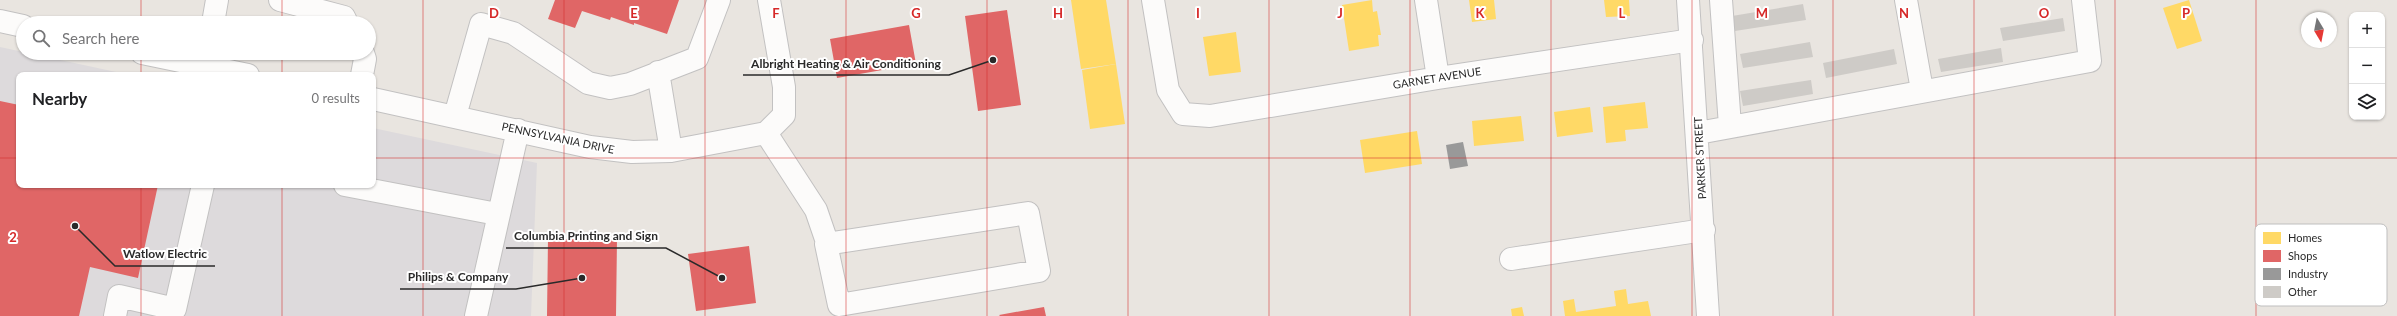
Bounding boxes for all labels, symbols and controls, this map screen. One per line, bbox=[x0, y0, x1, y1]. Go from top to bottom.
text: D bbox=[489, 5, 499, 21]
text: E bbox=[630, 5, 638, 21]
text: F bbox=[772, 5, 780, 21]
text: G bbox=[911, 5, 921, 21]
text: H bbox=[1053, 5, 1063, 21]
text: I bbox=[1196, 5, 1200, 21]
text: J bbox=[1337, 5, 1343, 21]
text: K bbox=[1476, 5, 1486, 21]
text: L bbox=[1619, 5, 1626, 21]
text: M bbox=[1756, 5, 1768, 21]
text: N bbox=[1899, 5, 1909, 21]
text: O bbox=[2039, 5, 2050, 21]
text: P bbox=[2182, 5, 2190, 21]
north arrow bbox=[2301, 12, 2337, 48]
map controls bbox=[2349, 12, 2385, 120]
button: + bbox=[2349, 12, 2385, 48]
search box bbox=[16, 16, 376, 60]
icon: search bbox=[30, 27, 52, 49]
text: Search here bbox=[62, 29, 139, 47]
button: − bbox=[2349, 48, 2385, 84]
callout: Albright Heating & Air Conditioning bbox=[743, 51, 949, 75]
text: Albright Heating & Air Conditioning bbox=[750, 56, 942, 71]
street label: GARNET AVENUE bbox=[1392, 64, 1482, 91]
button: layers bbox=[2349, 84, 2385, 120]
text: Nearby bbox=[32, 88, 87, 109]
text: 0 results bbox=[312, 90, 360, 106]
street label: PARKER STREET bbox=[1691, 116, 1708, 199]
street label: PENNSYLVANIA DRIVE bbox=[501, 119, 616, 156]
callout: Columbia Printing and Sign bbox=[506, 224, 666, 248]
legend bbox=[2255, 224, 2387, 306]
text: Columbia Printing and Sign bbox=[514, 228, 658, 243]
text: 2 bbox=[9, 229, 17, 245]
text: Homes bbox=[2288, 231, 2322, 244]
callout: Watlow Electric bbox=[115, 242, 215, 266]
text: Watlow Electric bbox=[123, 246, 207, 261]
text: Shops bbox=[2288, 249, 2317, 262]
callout: Philips & Company bbox=[400, 265, 516, 289]
text: Industry bbox=[2288, 267, 2328, 280]
text: Philips & Company bbox=[408, 269, 509, 284]
text: Other bbox=[2288, 285, 2317, 298]

